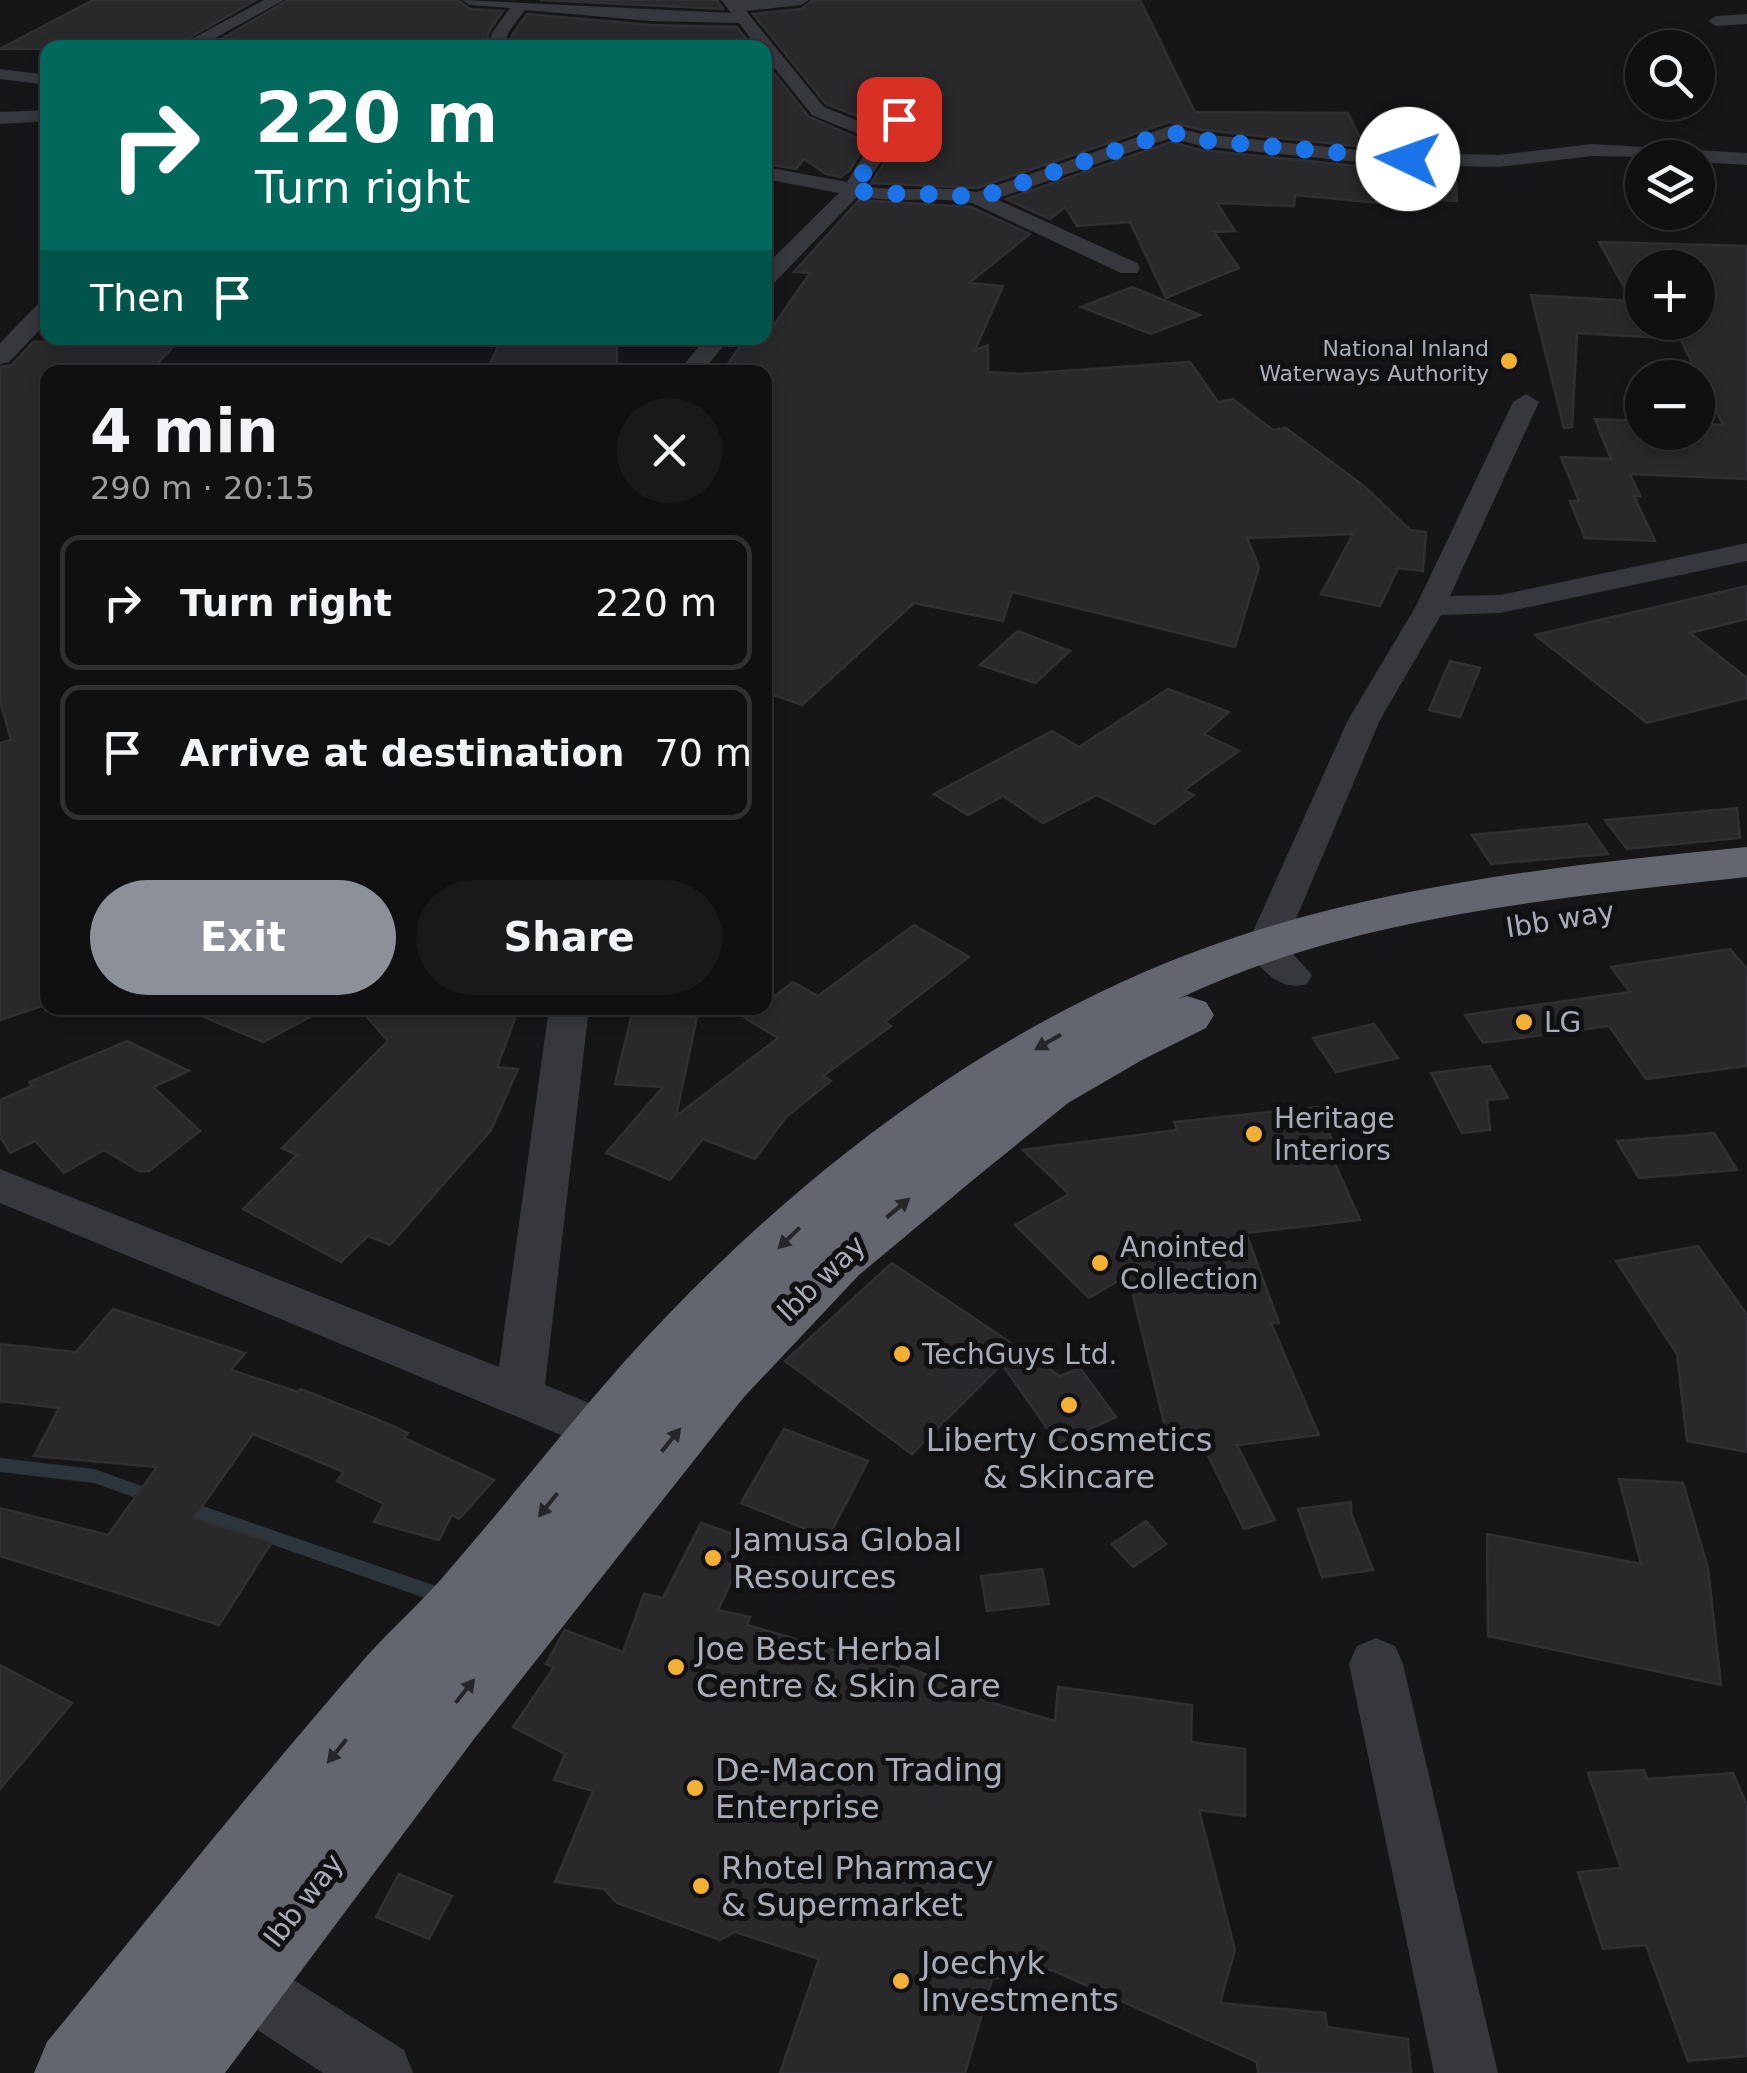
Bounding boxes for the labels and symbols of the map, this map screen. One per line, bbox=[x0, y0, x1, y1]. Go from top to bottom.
pin bbox=[857, 77, 942, 162]
position arrow bbox=[1356, 107, 1460, 211]
place label: National Inland Waterways Authority bbox=[1259, 336, 1489, 386]
marker: National Inland Waterways Authority bbox=[1498, 350, 1520, 372]
street label: Ibb way bbox=[1503, 895, 1617, 944]
place label: LG bbox=[1544, 1006, 1581, 1039]
marker: LG bbox=[1513, 1011, 1535, 1033]
one-way arrow bbox=[1034, 1033, 1062, 1050]
place label: Heritage Interiors bbox=[1274, 1102, 1395, 1167]
marker: Heritage Interiors bbox=[1243, 1123, 1265, 1145]
one-way arrow bbox=[885, 1198, 910, 1219]
one-way arrow bbox=[778, 1226, 802, 1249]
street label: Ibb way bbox=[771, 1229, 872, 1328]
place label: Anointed Collection bbox=[1120, 1231, 1259, 1296]
marker: Anointed Collection bbox=[1089, 1252, 1111, 1274]
place label: TechGuys Ltd. bbox=[921, 1338, 1117, 1371]
marker: TechGuys Ltd. bbox=[891, 1343, 913, 1365]
marker: Liberty Cosmetics & Skincare bbox=[1058, 1394, 1080, 1416]
place label: Liberty Cosmetics & Skincare bbox=[926, 1421, 1212, 1496]
one-way arrow bbox=[660, 1427, 681, 1452]
one-way arrow bbox=[538, 1492, 559, 1517]
place label: Jamusa Global Resources bbox=[731, 1521, 962, 1596]
marker: Jamusa Global Resources bbox=[702, 1547, 724, 1569]
place label: Joe Best Herbal Centre & Skin Care bbox=[694, 1630, 1001, 1705]
marker: Joe Best Herbal Centre & Skin Care bbox=[665, 1656, 687, 1678]
one-way arrow bbox=[454, 1679, 475, 1704]
one-way arrow bbox=[327, 1739, 348, 1764]
place label: De-Macon Trading Enterprise bbox=[715, 1751, 1003, 1826]
marker: De-Macon Trading Enterprise bbox=[684, 1777, 706, 1799]
street label: Ibb way bbox=[257, 1847, 350, 1954]
place label: Rhotel Pharmacy & Supermarket bbox=[721, 1849, 993, 1924]
marker: Rhotel Pharmacy & Supermarket bbox=[690, 1875, 712, 1897]
place label: Joechyk Investments bbox=[919, 1944, 1119, 2019]
marker: Joechyk Investments bbox=[890, 1970, 912, 1992]

